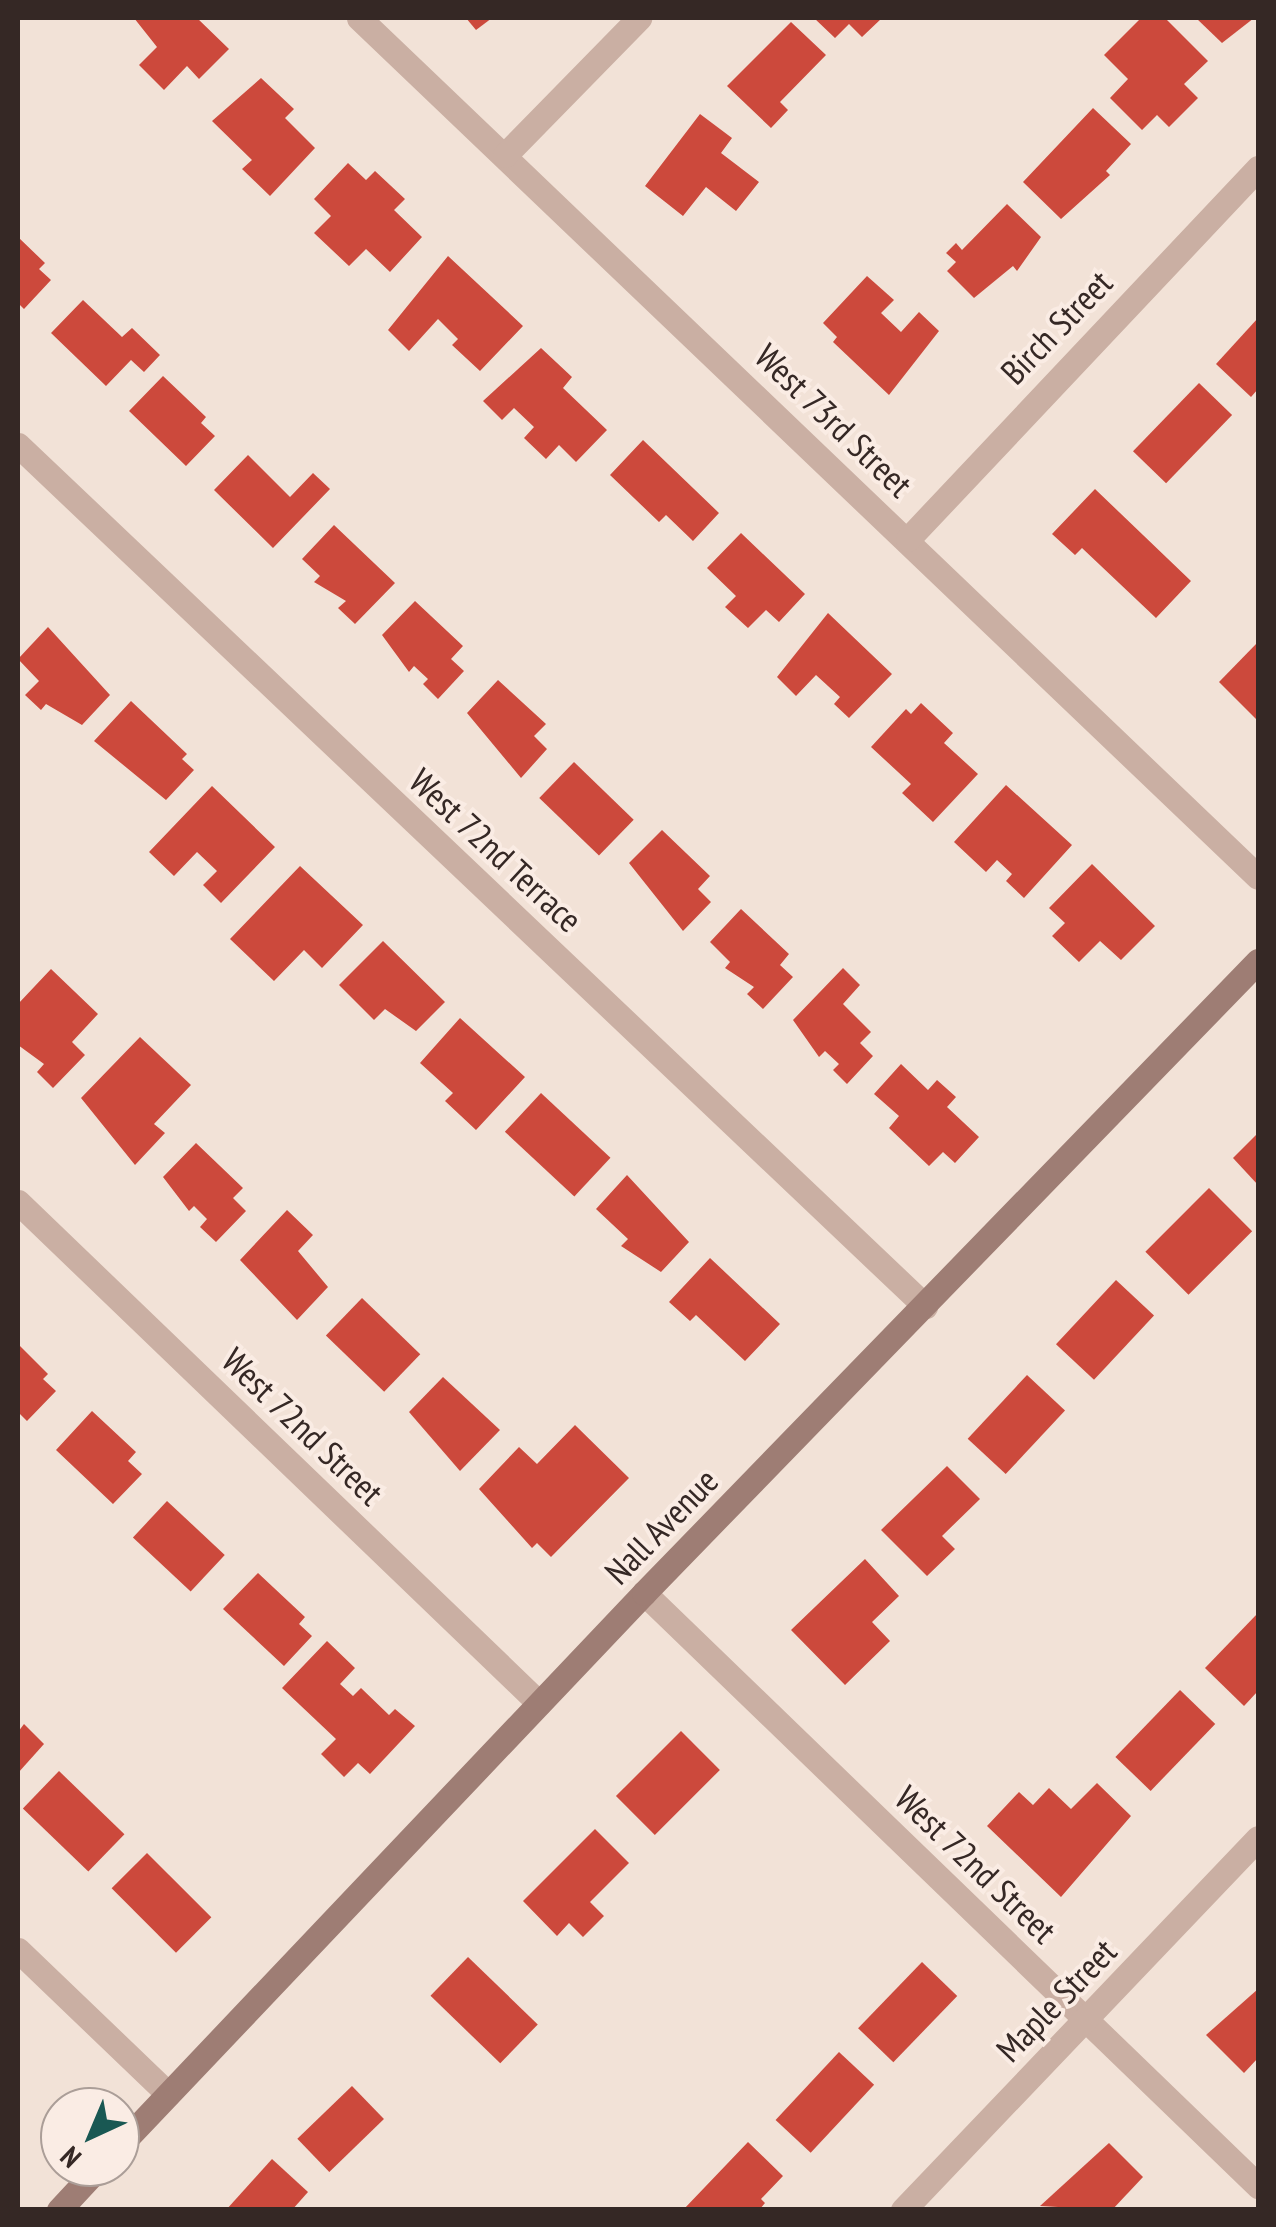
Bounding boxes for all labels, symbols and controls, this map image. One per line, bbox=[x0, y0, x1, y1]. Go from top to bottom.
street label: Birch Street bbox=[992, 262, 1120, 392]
street label: West 73rd Street bbox=[747, 335, 921, 505]
street label: West 72nd Terrace bbox=[401, 759, 591, 941]
street label: West 72nd Street bbox=[214, 1339, 392, 1513]
street label: Nall Avenue bbox=[596, 1459, 726, 1593]
street label: West 72nd Street bbox=[887, 1777, 1065, 1951]
street label: Maple Street bbox=[987, 1930, 1125, 2070]
north arrow bbox=[40, 2087, 140, 2187]
text: N bbox=[52, 2139, 88, 2176]

